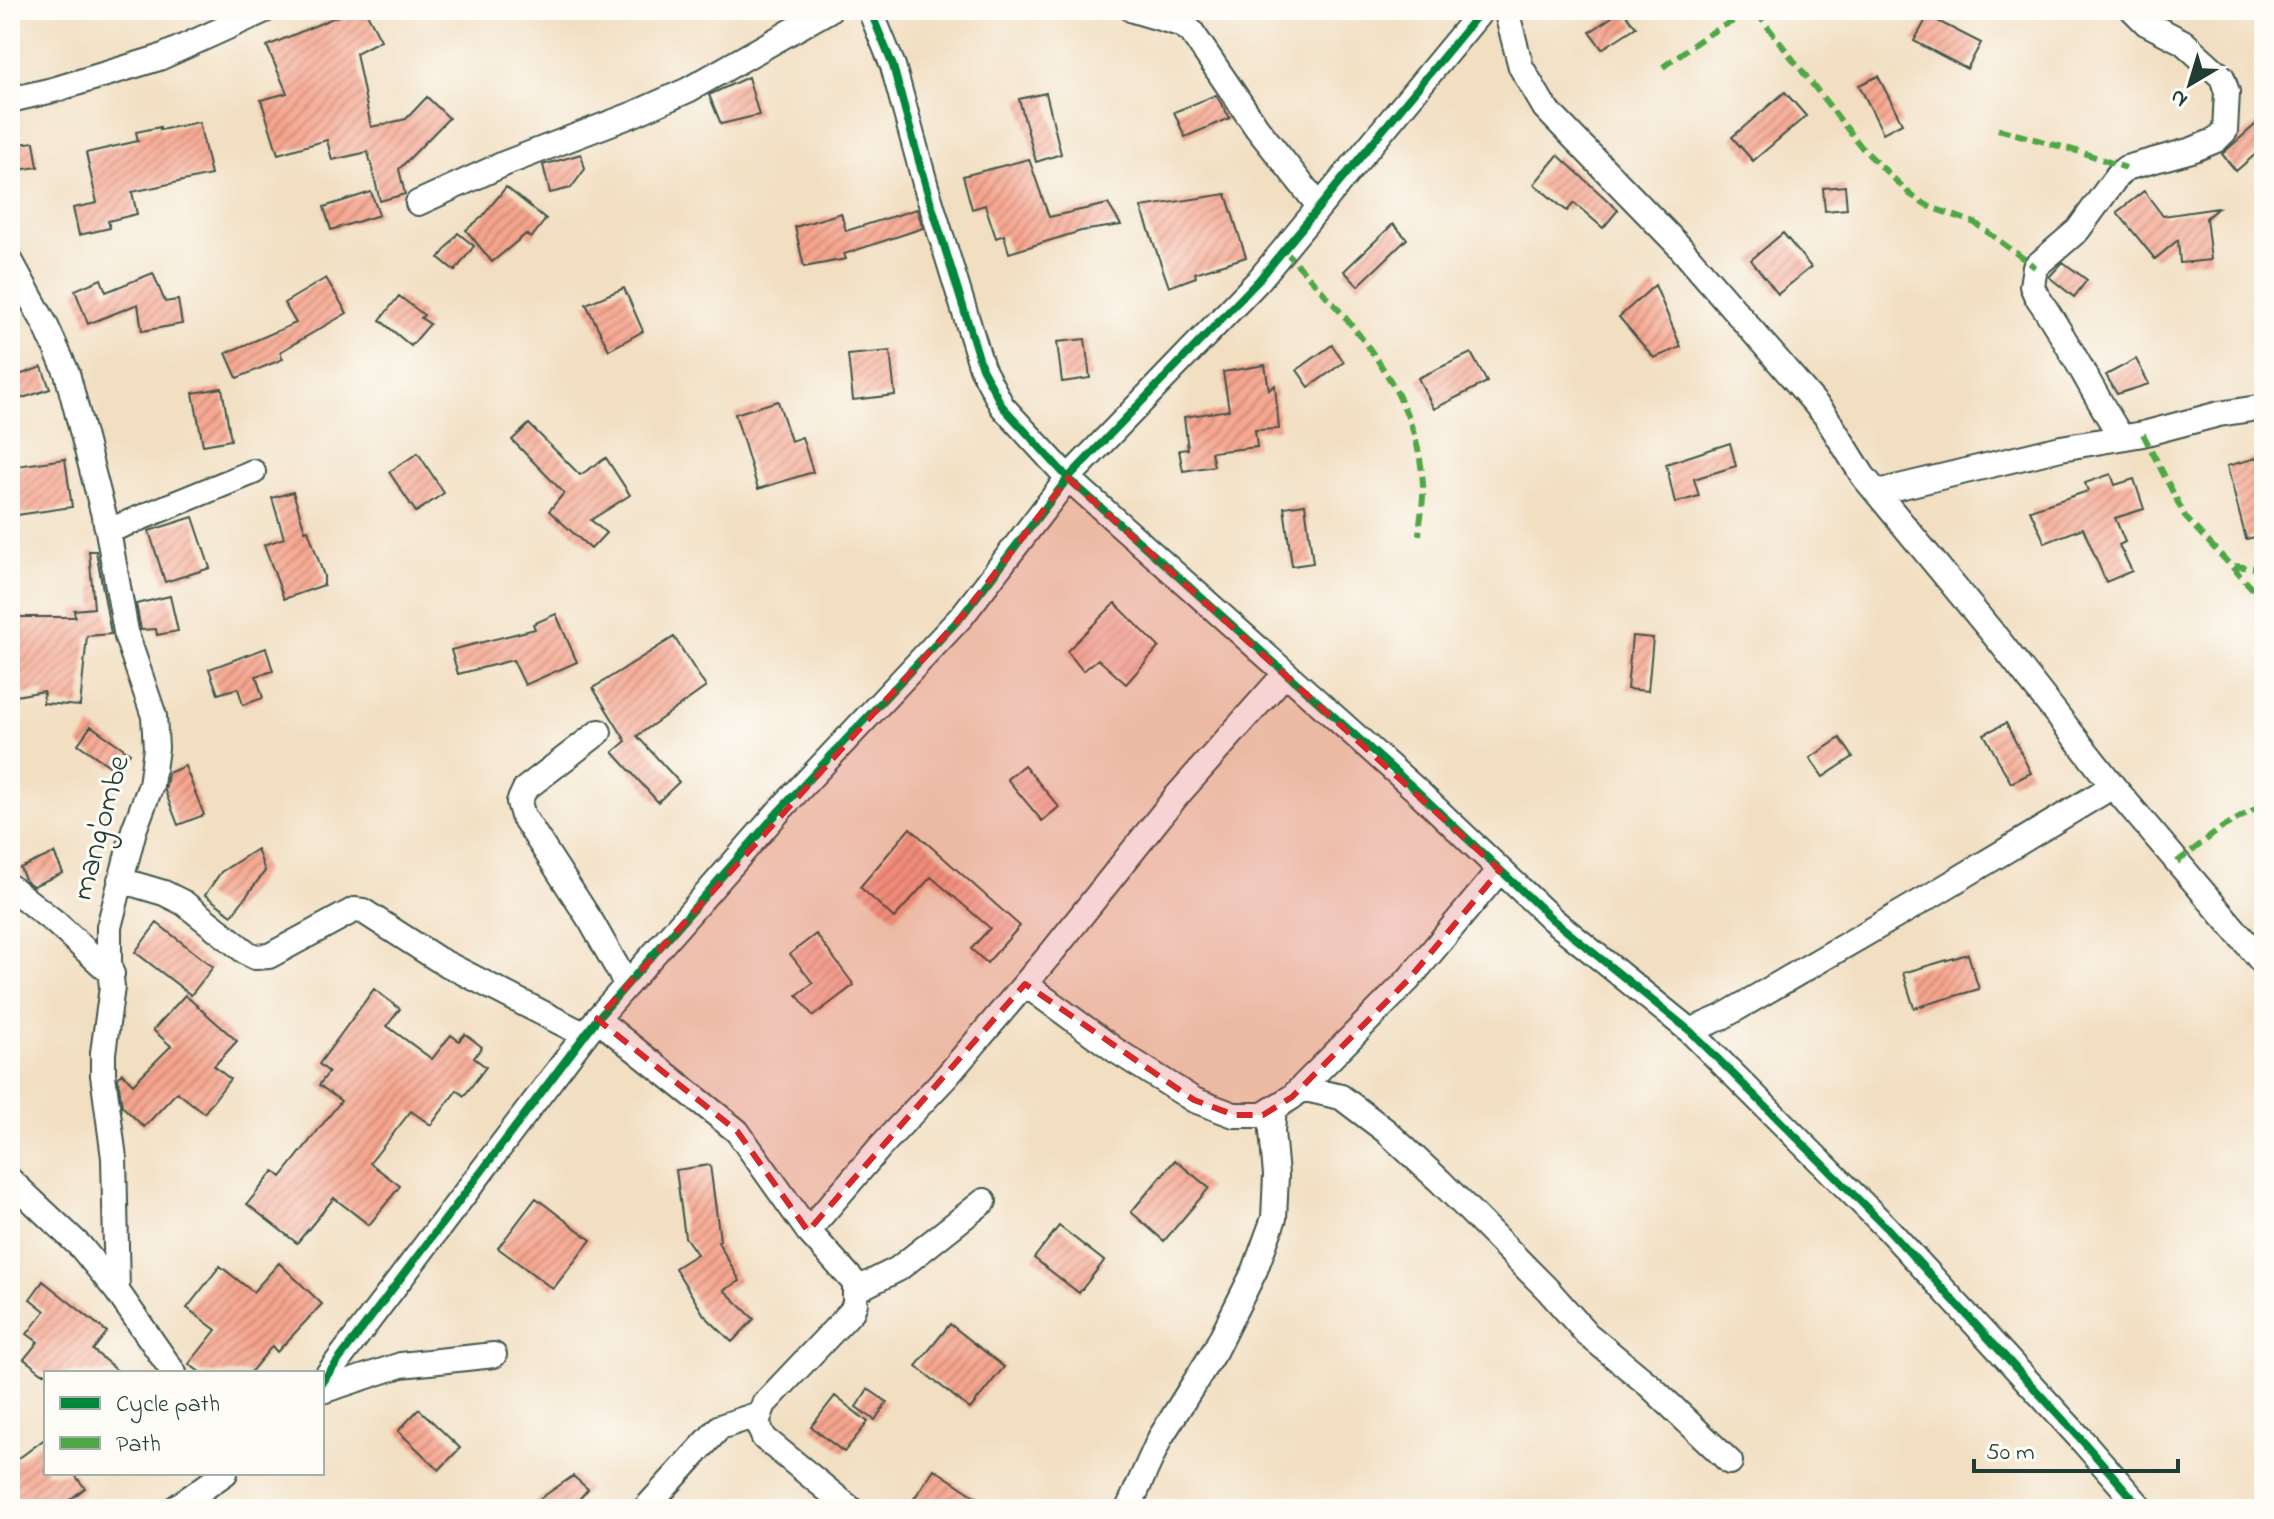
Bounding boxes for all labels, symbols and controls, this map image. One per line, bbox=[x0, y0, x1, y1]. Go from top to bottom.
north arrow bbox=[2150, 44, 2230, 124]
text: N bbox=[2164, 80, 2195, 115]
street label: mang'ombe bbox=[60, 750, 144, 906]
legend bbox=[44, 1371, 324, 1475]
text: Cycle path bbox=[116, 1388, 220, 1424]
scale bar bbox=[1974, 1423, 2178, 1473]
text: Path bbox=[116, 1428, 161, 1463]
text: 50 m bbox=[1986, 1436, 2035, 1471]

